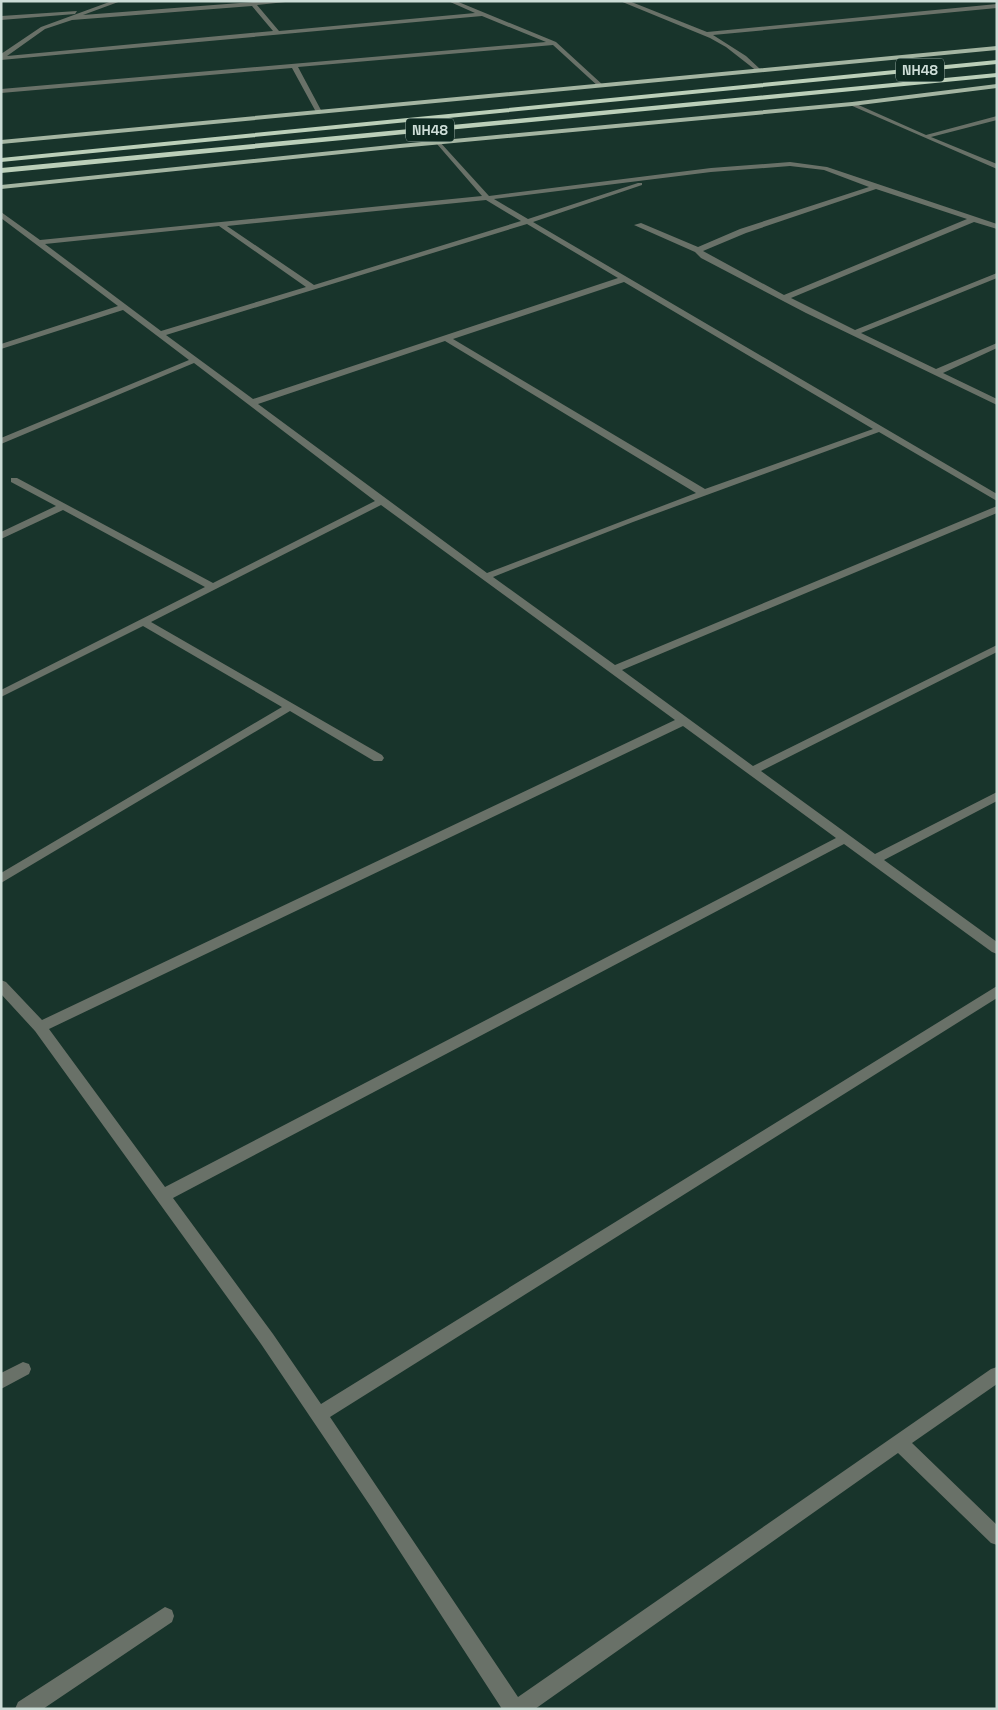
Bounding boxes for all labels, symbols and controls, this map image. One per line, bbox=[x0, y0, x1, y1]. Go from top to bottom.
road number: NH48 bbox=[896, 58, 944, 82]
road number: NH48 bbox=[406, 118, 454, 142]

